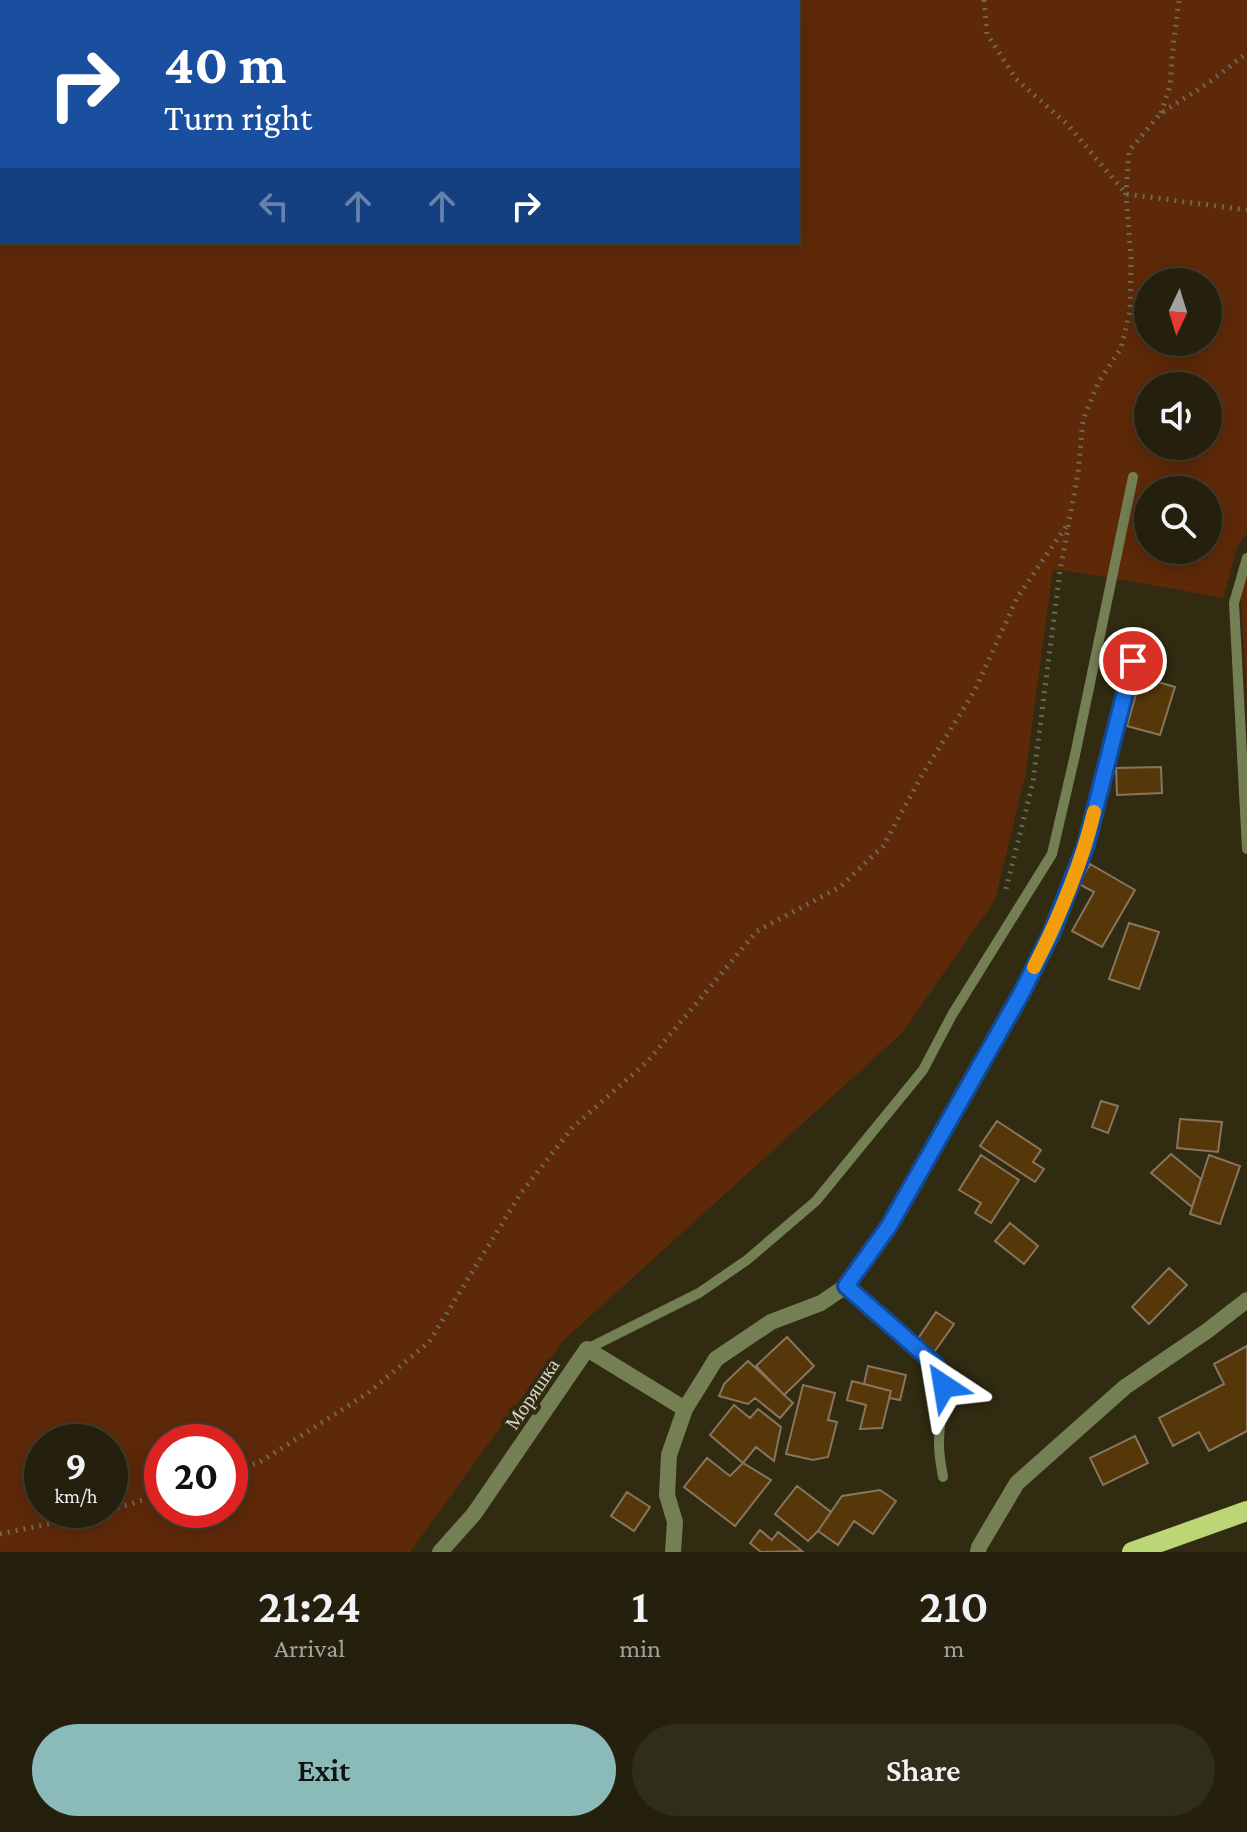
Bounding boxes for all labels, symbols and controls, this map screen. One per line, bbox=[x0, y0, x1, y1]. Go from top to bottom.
icon: right bbox=[32, 32, 136, 136]
text: 40 m bbox=[164, 33, 286, 95]
text: Turn right bbox=[164, 98, 312, 138]
icon: left bbox=[252, 184, 296, 228]
icon: ahead bbox=[336, 184, 380, 228]
icon: ahead bbox=[420, 184, 464, 228]
icon: right bbox=[504, 184, 548, 228]
north arrow bbox=[1134, 268, 1222, 356]
map controls bbox=[1134, 268, 1222, 564]
button: sound bbox=[1134, 372, 1222, 460]
button: search bbox=[1134, 476, 1222, 564]
pin bbox=[1099, 627, 1167, 695]
icon: arrive bbox=[1111, 639, 1155, 683]
position arrow bbox=[902, 1344, 986, 1428]
street label: Моряшка bbox=[500, 1355, 564, 1434]
speed limit sign: 20 bbox=[144, 1424, 248, 1528]
text: 9 bbox=[65, 1443, 87, 1488]
text: km/h bbox=[54, 1485, 98, 1507]
text: 21:24 bbox=[258, 1579, 361, 1632]
text: 1 bbox=[632, 1579, 649, 1632]
text: 210 bbox=[919, 1579, 989, 1632]
text: Arrival bbox=[274, 1634, 345, 1663]
text: min bbox=[619, 1634, 661, 1663]
text: m bbox=[944, 1634, 964, 1663]
button: Exit bbox=[32, 1724, 616, 1816]
button: Share bbox=[632, 1724, 1215, 1816]

